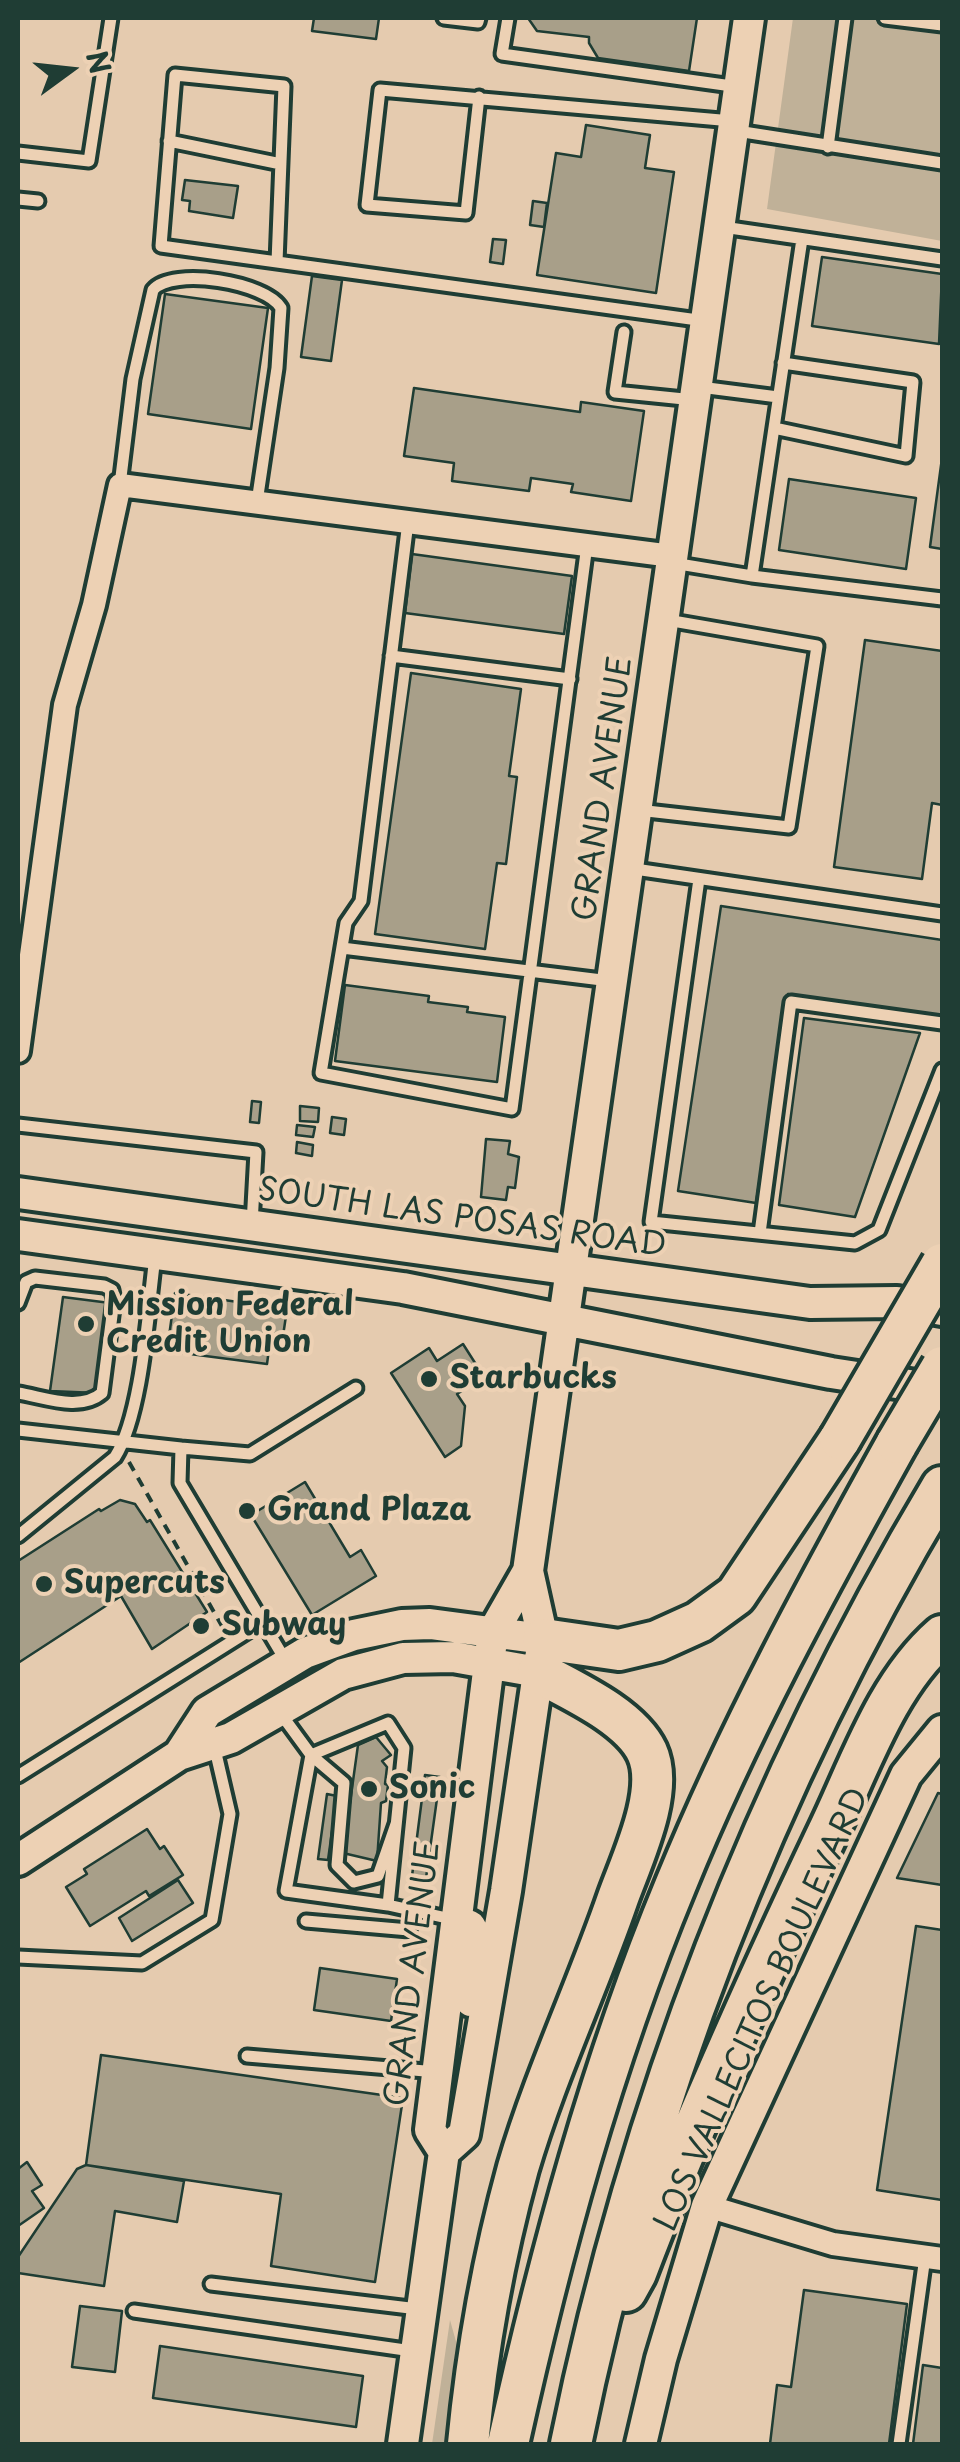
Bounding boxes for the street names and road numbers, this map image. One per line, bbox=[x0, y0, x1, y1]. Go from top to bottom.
street label: GRAND AVENUE bbox=[566, 654, 642, 924]
street label: SOUTH LAS POSAS ROAD bbox=[256, 1171, 668, 1267]
street label: LOS VALLECITOS BOULEVARD bbox=[648, 1783, 878, 2237]
street label: GRAND AVENUE bbox=[379, 1839, 449, 2109]

